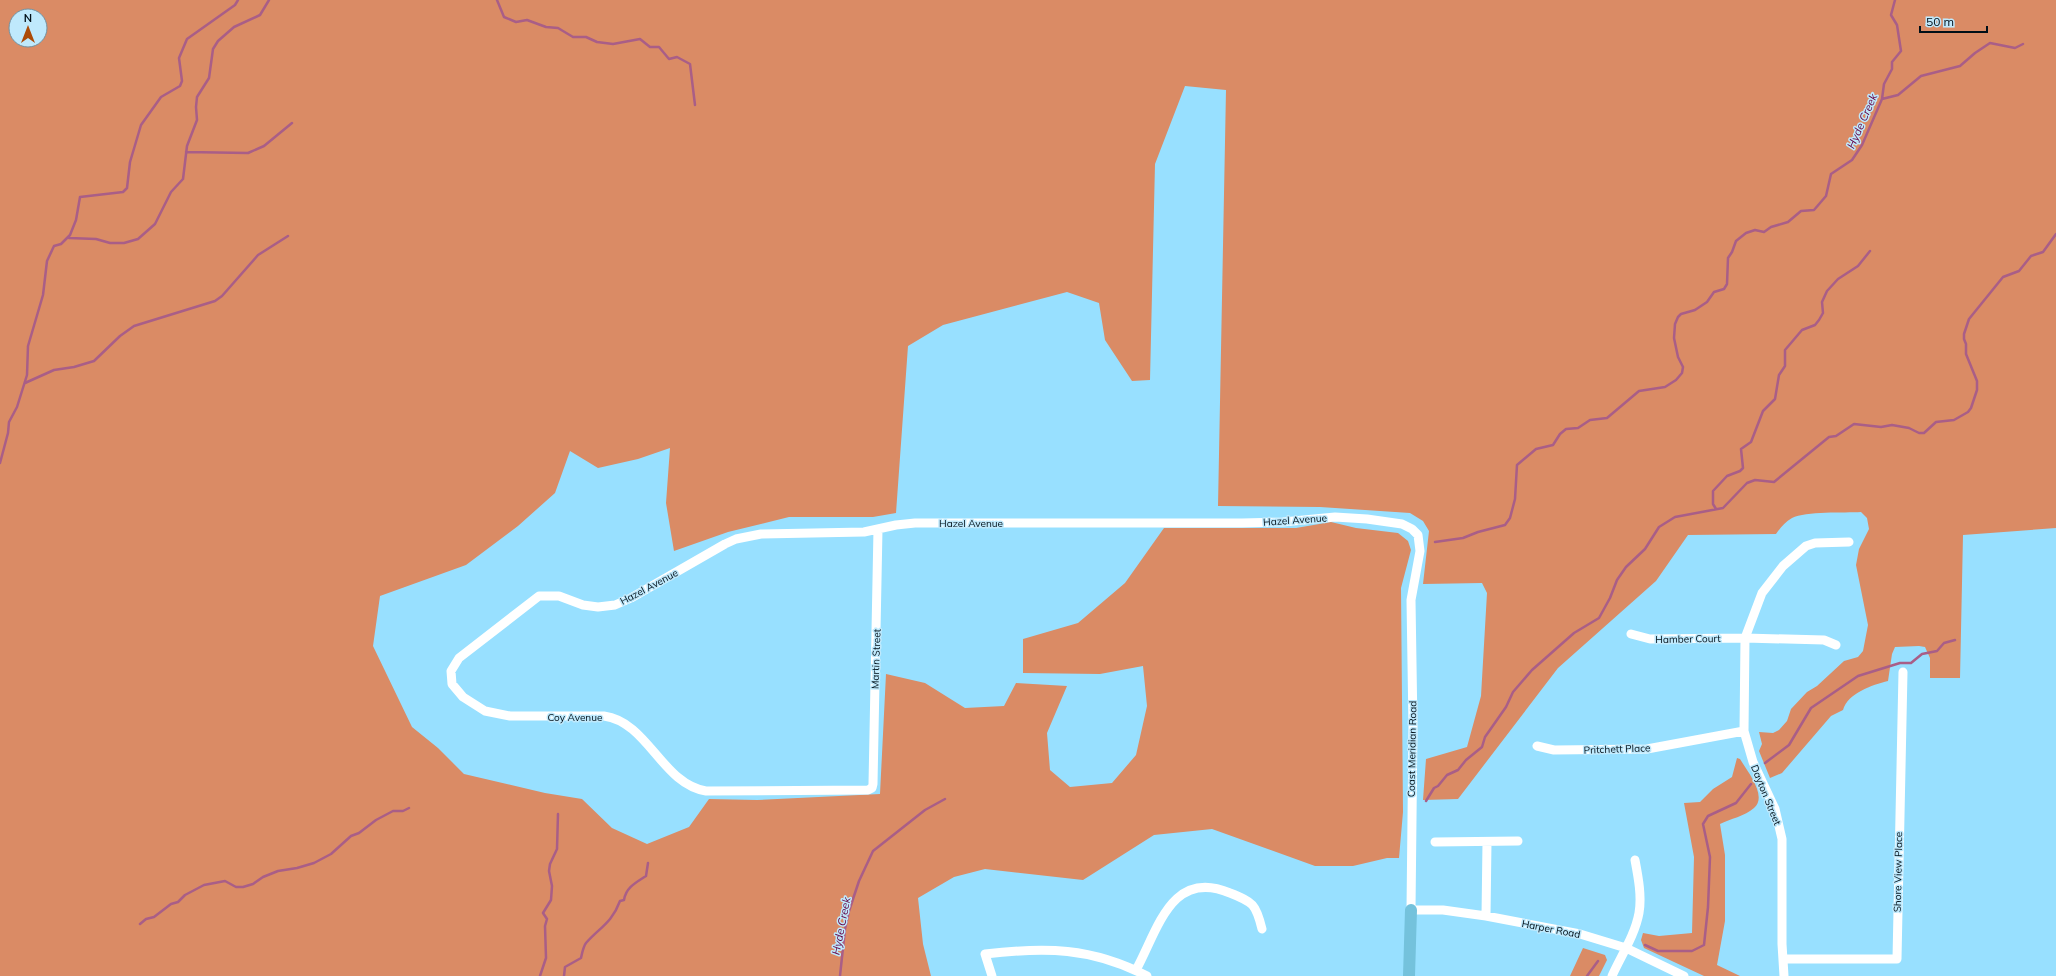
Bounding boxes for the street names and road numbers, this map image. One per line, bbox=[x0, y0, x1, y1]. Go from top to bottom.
street label: Hazel Avenue bbox=[1263, 511, 1327, 529]
street label: Hazel Avenue bbox=[939, 517, 1003, 530]
street label: Hazel Avenue bbox=[618, 566, 680, 608]
street label: Martin Street bbox=[868, 628, 884, 689]
street label: Hamber Court bbox=[1655, 632, 1721, 646]
street label: Coast Meridian Road bbox=[1405, 701, 1419, 797]
street label: Coy Avenue bbox=[548, 711, 602, 724]
street label: Pritchett Place bbox=[1583, 741, 1651, 757]
street label: Dayton Street bbox=[1748, 763, 1784, 828]
street label: Shore View Place bbox=[1891, 832, 1905, 912]
street label: Harper Road bbox=[1521, 917, 1581, 941]

